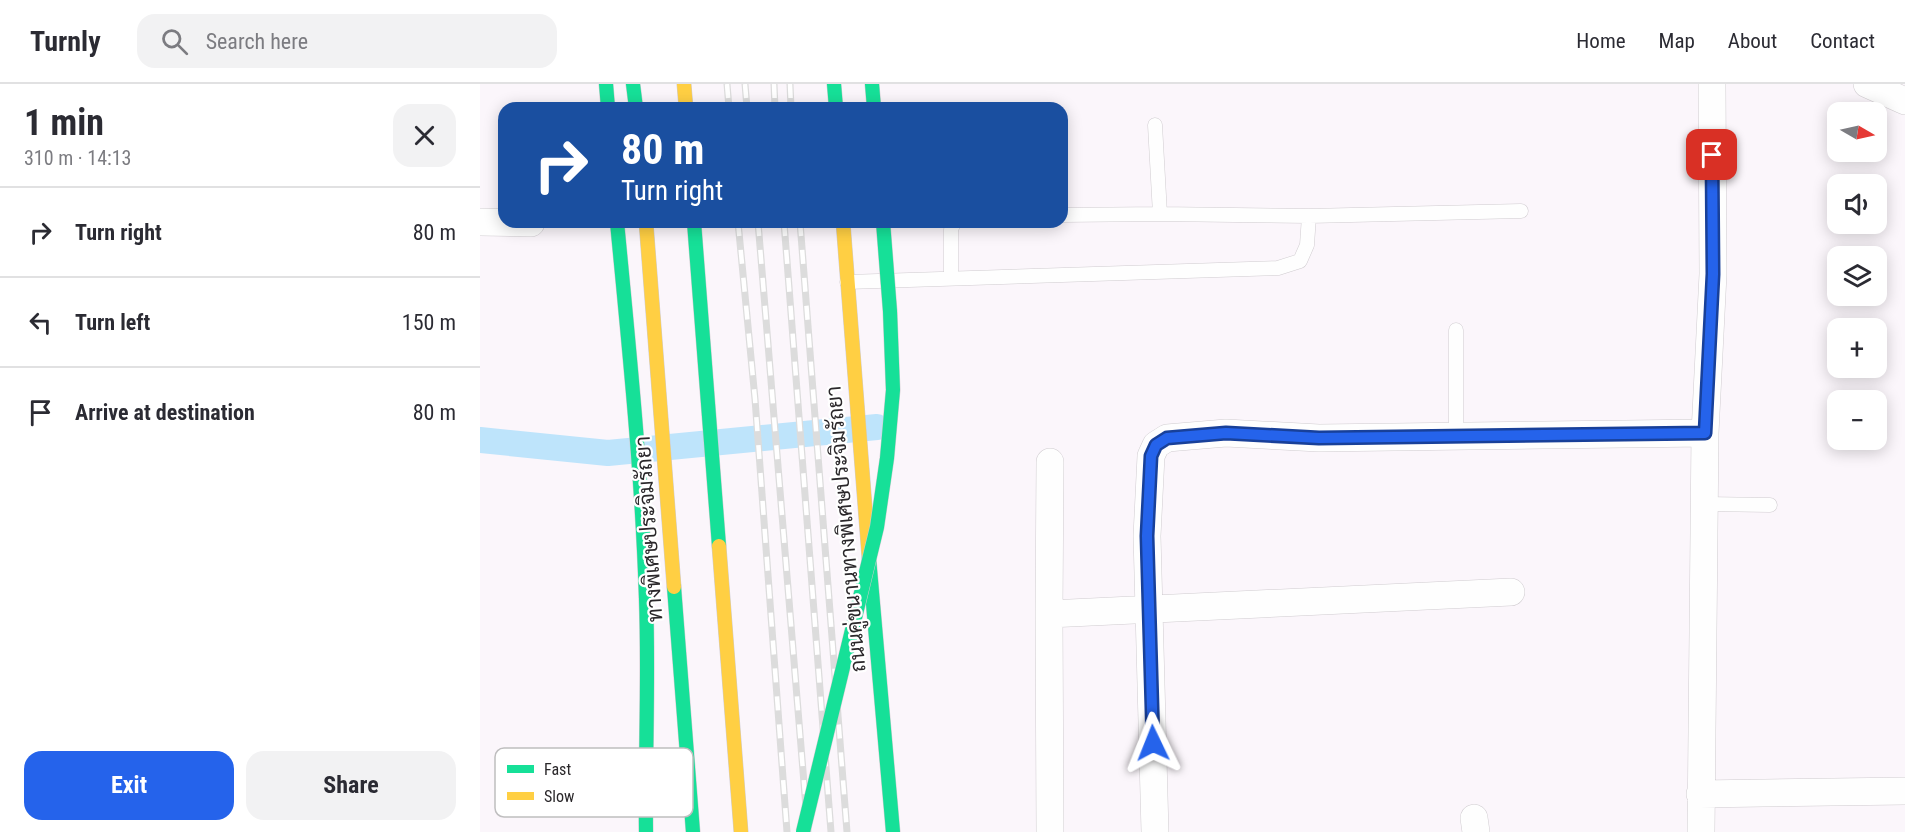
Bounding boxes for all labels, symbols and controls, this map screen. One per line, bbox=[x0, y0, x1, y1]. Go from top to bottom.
search box bbox=[137, 14, 557, 68]
text: Turnly bbox=[30, 25, 101, 58]
icon: search bbox=[158, 25, 191, 58]
text: Search here bbox=[206, 29, 308, 54]
text: Home bbox=[1576, 29, 1626, 53]
text: Map bbox=[1659, 29, 1695, 53]
text: About bbox=[1728, 29, 1777, 53]
text: Contact bbox=[1810, 29, 1875, 53]
text: 1 min bbox=[24, 102, 104, 144]
north arrow bbox=[1827, 102, 1887, 162]
map controls bbox=[1827, 102, 1887, 450]
button: close bbox=[393, 104, 456, 167]
text: 80 m bbox=[621, 125, 704, 174]
icon: right bbox=[522, 126, 600, 204]
pin bbox=[1686, 129, 1737, 180]
icon: arrive bbox=[1695, 138, 1728, 171]
text: 310 m · 14:13 bbox=[24, 146, 131, 170]
button: sound bbox=[1827, 174, 1887, 234]
text: Turn right bbox=[621, 175, 723, 207]
icon: right bbox=[24, 216, 57, 249]
text: Turn right bbox=[75, 220, 162, 245]
text: 80 m bbox=[413, 220, 456, 245]
button: layers bbox=[1827, 246, 1887, 306]
icon: left bbox=[24, 306, 57, 339]
text: Turn left bbox=[75, 310, 150, 335]
text: 150 m bbox=[402, 310, 456, 335]
button: + bbox=[1827, 318, 1887, 378]
street label: ถนนคู่ขนานทางพิเศษประจิมรัถยา bbox=[822, 385, 873, 673]
button: − bbox=[1827, 390, 1887, 450]
icon: arrive bbox=[24, 396, 57, 429]
text: Arrive at destination bbox=[75, 400, 255, 425]
text: 80 m bbox=[413, 400, 456, 425]
street label: ทางพิเศษประจิมรัถยา bbox=[631, 435, 667, 623]
position arrow bbox=[1121, 711, 1185, 775]
legend bbox=[495, 748, 693, 817]
button: Exit bbox=[24, 751, 234, 820]
button: Share bbox=[246, 751, 456, 820]
text: Fast bbox=[544, 760, 571, 779]
text: Slow bbox=[544, 787, 574, 806]

